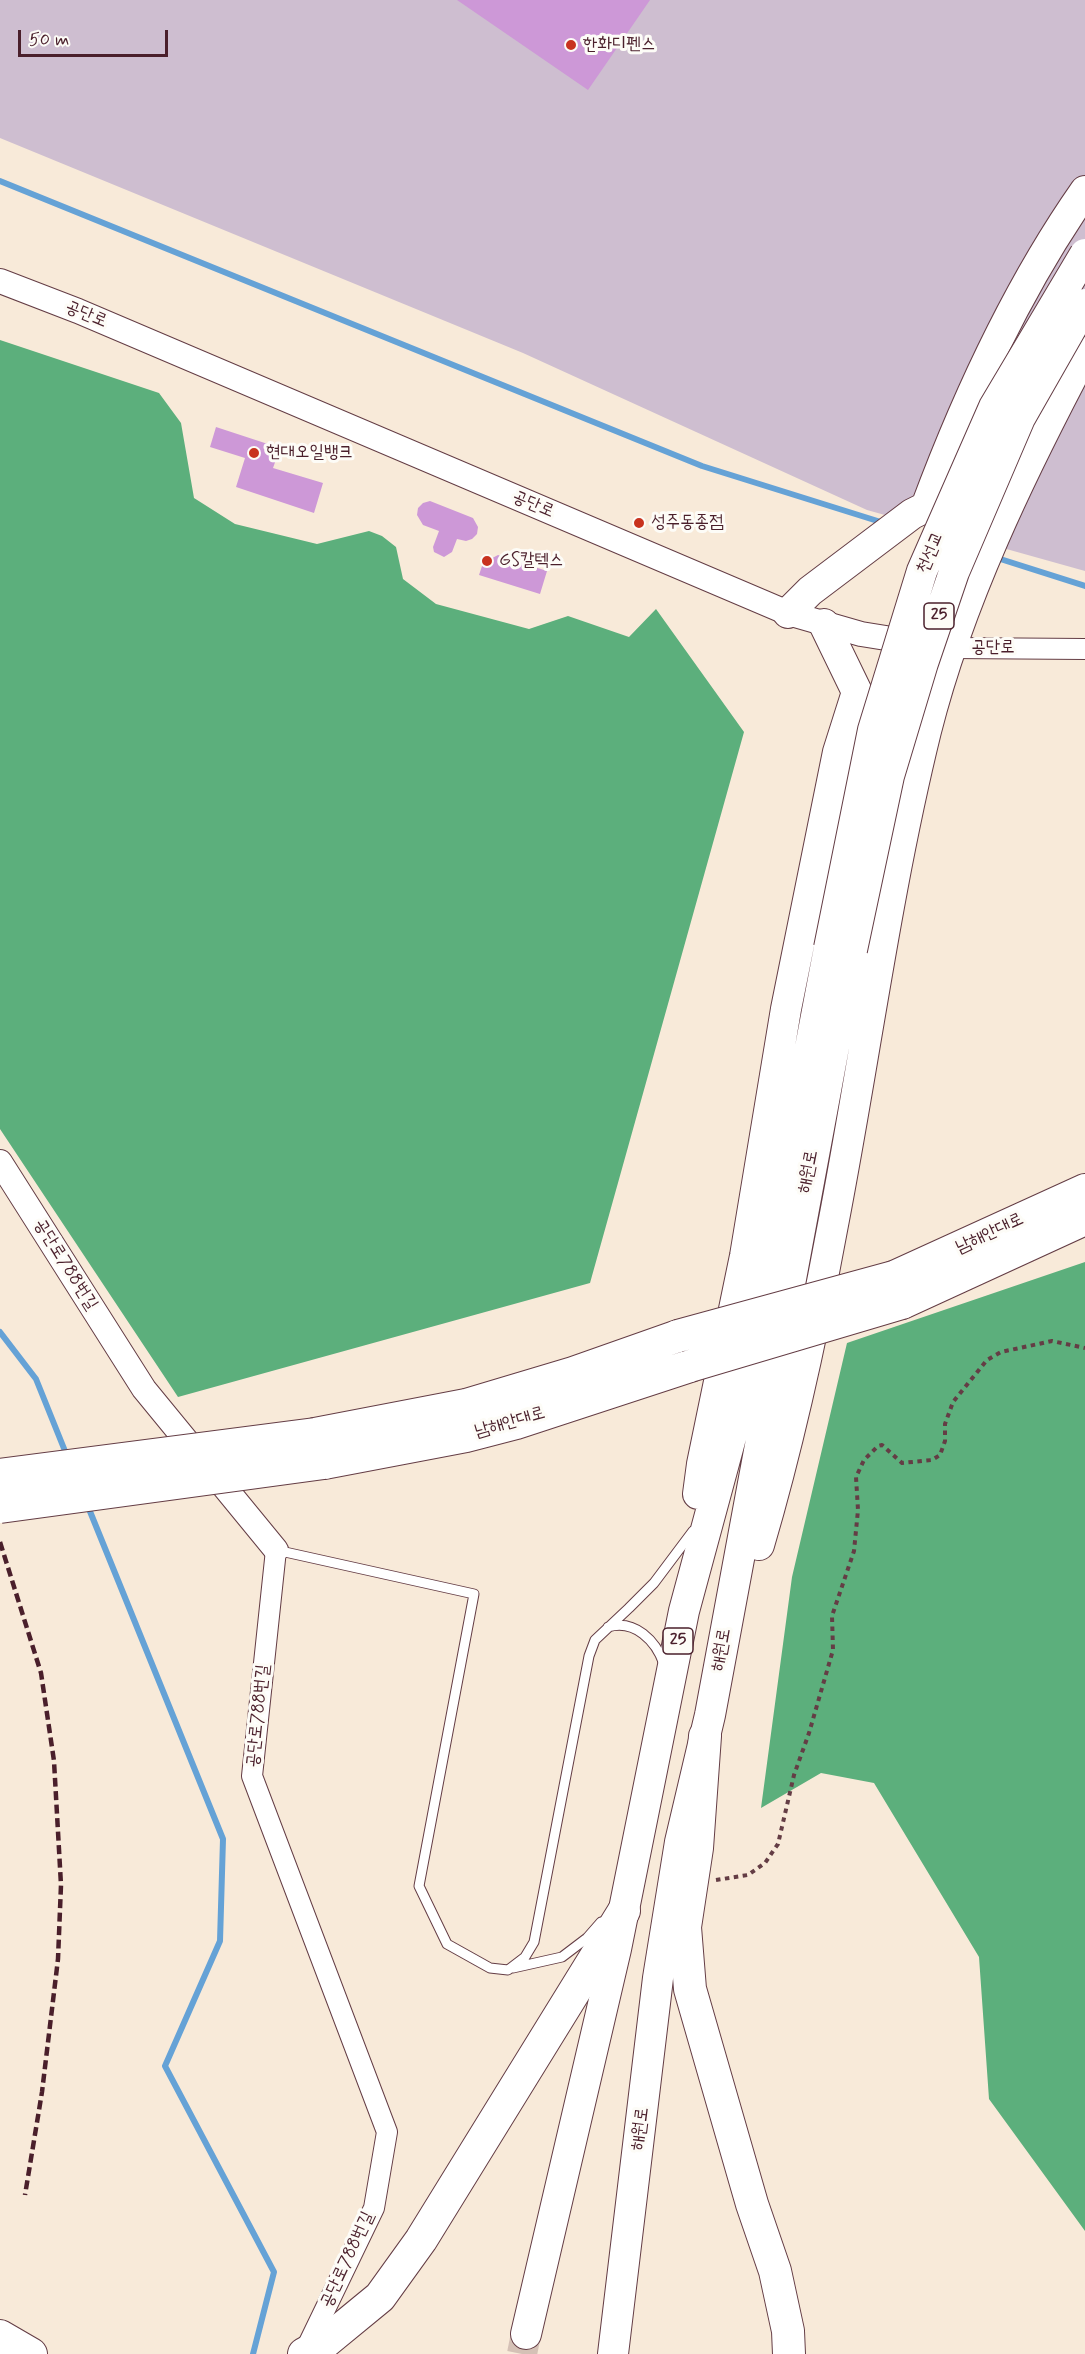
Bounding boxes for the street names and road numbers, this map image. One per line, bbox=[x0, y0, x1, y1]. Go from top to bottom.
street label: 공단로 bbox=[62, 297, 110, 333]
street label: 공단로 bbox=[509, 487, 557, 523]
street label: 천선교 bbox=[913, 529, 949, 577]
road number: 25 bbox=[924, 603, 954, 629]
street label: 공단로 bbox=[971, 637, 1015, 659]
street label: 해원로 bbox=[794, 1149, 824, 1195]
street label: 남해안대로 bbox=[953, 1209, 1027, 1259]
street label: 공단로788번길 bbox=[28, 1215, 102, 1315]
street label: 남해안대로 bbox=[472, 1403, 548, 1443]
street label: 해원로 bbox=[708, 1627, 736, 1673]
road number: 25 bbox=[663, 1628, 693, 1654]
street label: 공단로788번길 bbox=[243, 1663, 275, 1769]
street label: 해원로 bbox=[628, 2106, 654, 2152]
street label: 공단로788번길 bbox=[316, 2208, 380, 2312]

